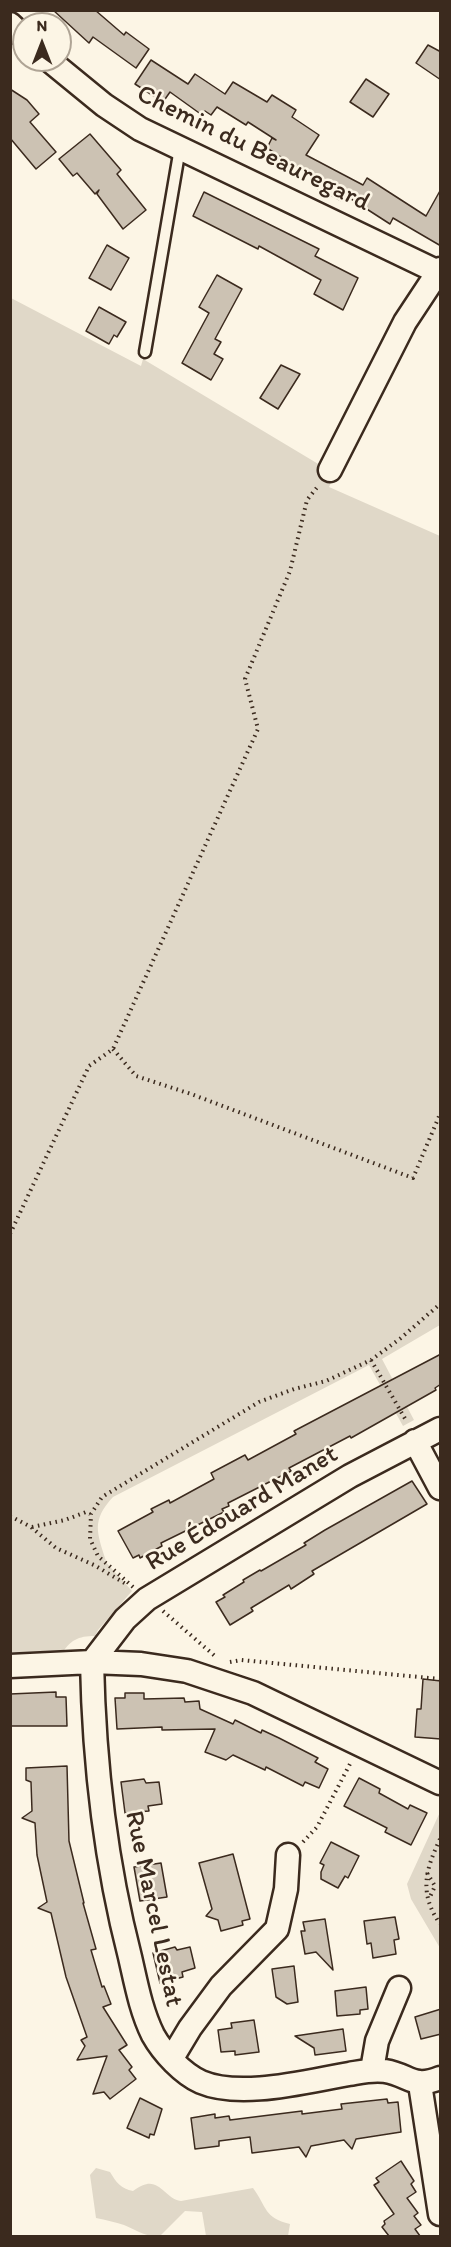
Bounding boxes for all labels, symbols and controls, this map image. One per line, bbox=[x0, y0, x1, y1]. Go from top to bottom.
north arrow bbox=[12, 12, 72, 72]
text: N bbox=[37, 16, 47, 35]
street label: Chemin du Beauregard bbox=[131, 79, 375, 219]
street label: Rue Édouard Manet bbox=[140, 1439, 344, 1579]
street label: Rue Marcel Lestat bbox=[117, 1808, 189, 2010]

